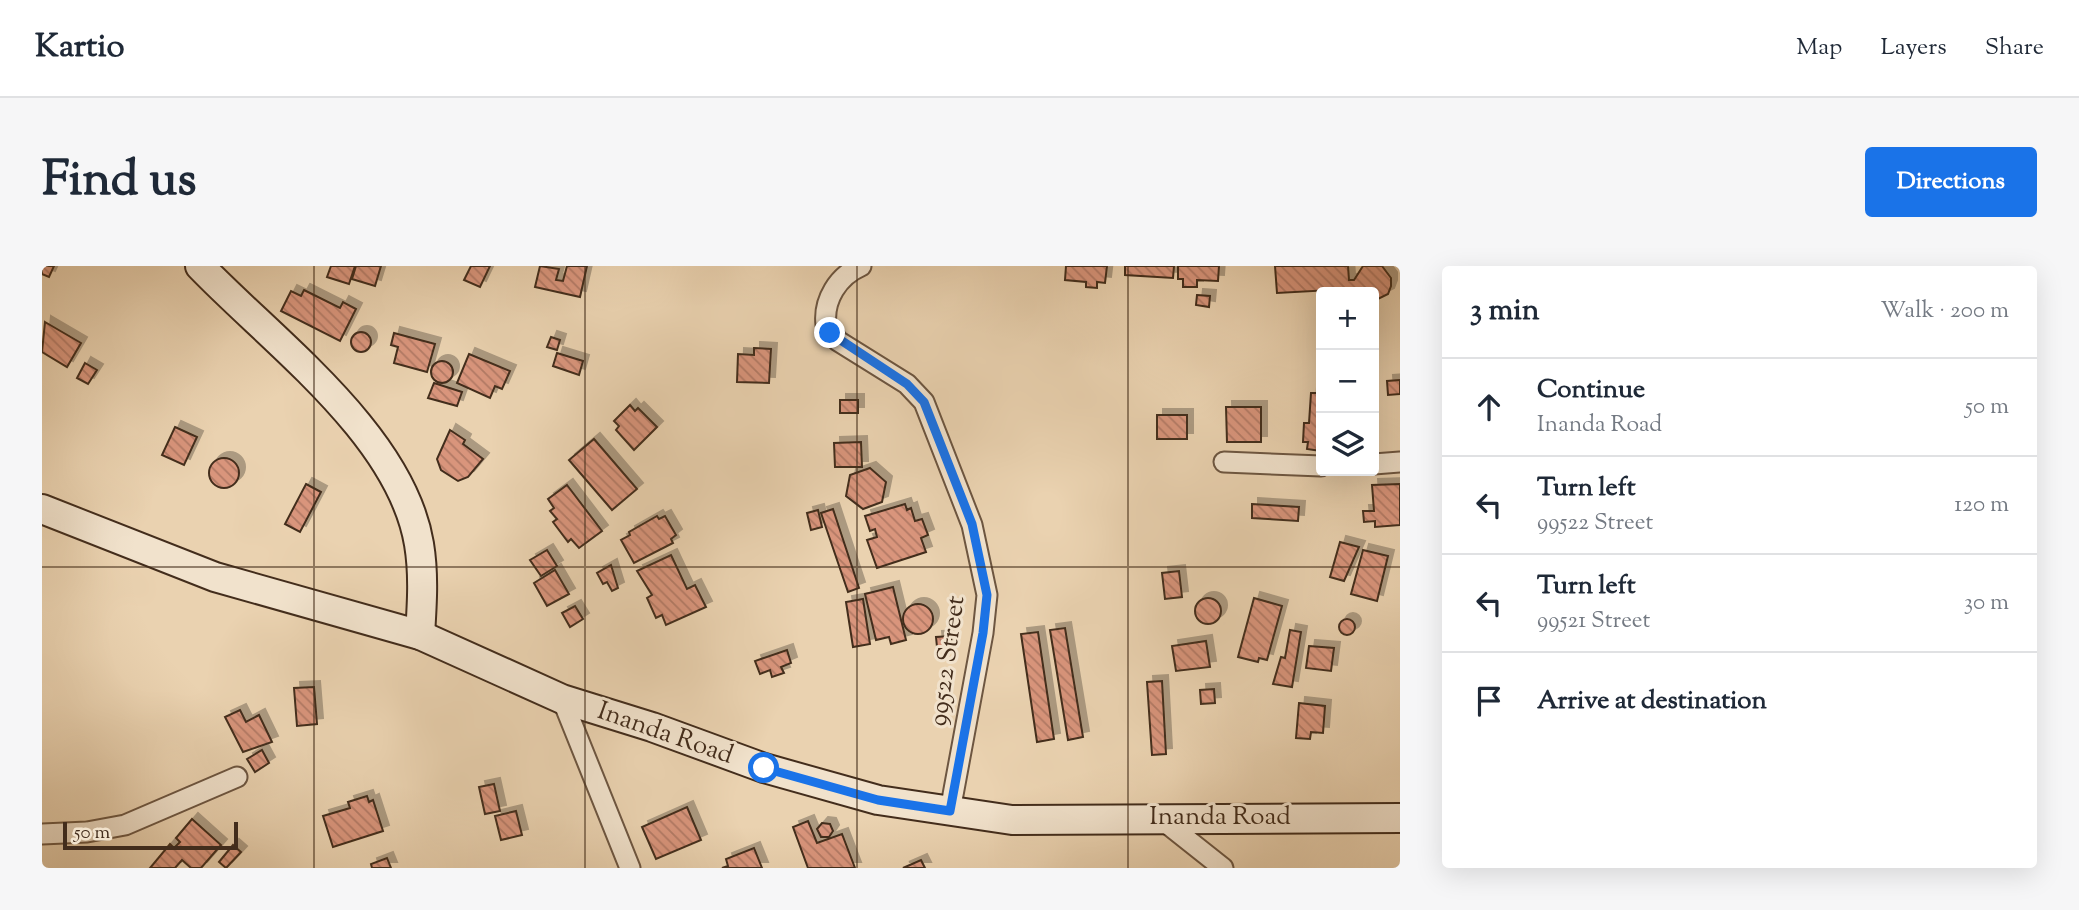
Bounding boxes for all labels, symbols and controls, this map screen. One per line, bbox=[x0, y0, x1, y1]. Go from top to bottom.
text: Kartio bbox=[35, 24, 125, 72]
text: Map bbox=[1796, 31, 1842, 65]
text: Layers bbox=[1880, 31, 1947, 65]
text: Share bbox=[1985, 31, 2044, 65]
text: Find us bbox=[42, 147, 196, 217]
button: Directions bbox=[1865, 147, 2037, 217]
map controls bbox=[1316, 287, 1379, 476]
button: + bbox=[1316, 287, 1379, 350]
text: 3 min bbox=[1470, 290, 1540, 333]
text: Walk · 200 m bbox=[1880, 295, 2009, 328]
route end bbox=[814, 317, 845, 348]
button: − bbox=[1316, 350, 1379, 413]
text: Continue bbox=[1537, 372, 1645, 409]
icon: ahead bbox=[1470, 388, 1508, 426]
text: 50 m bbox=[1965, 391, 2009, 424]
text: Inanda Road bbox=[1537, 409, 1662, 442]
button: layers bbox=[1316, 413, 1379, 476]
text: Turn left bbox=[1537, 470, 1636, 507]
icon: left bbox=[1470, 486, 1508, 524]
text: 120 m bbox=[1954, 489, 2009, 522]
text: 99522 Street bbox=[1537, 507, 1653, 540]
text: Turn left bbox=[1537, 568, 1636, 605]
icon: left bbox=[1470, 584, 1508, 622]
text: 30 m bbox=[1964, 587, 2009, 620]
street label: 99522 Street bbox=[921, 593, 975, 729]
text: 99521 Street bbox=[1537, 605, 1650, 638]
icon: arrive bbox=[1470, 682, 1508, 720]
text: Arrive at destination bbox=[1537, 683, 1767, 720]
street label: Inanda Road bbox=[592, 693, 738, 775]
route start bbox=[748, 752, 779, 783]
street label: Inanda Road bbox=[1149, 799, 1291, 836]
scale bar bbox=[63, 819, 238, 851]
text: 50 m bbox=[74, 820, 110, 847]

